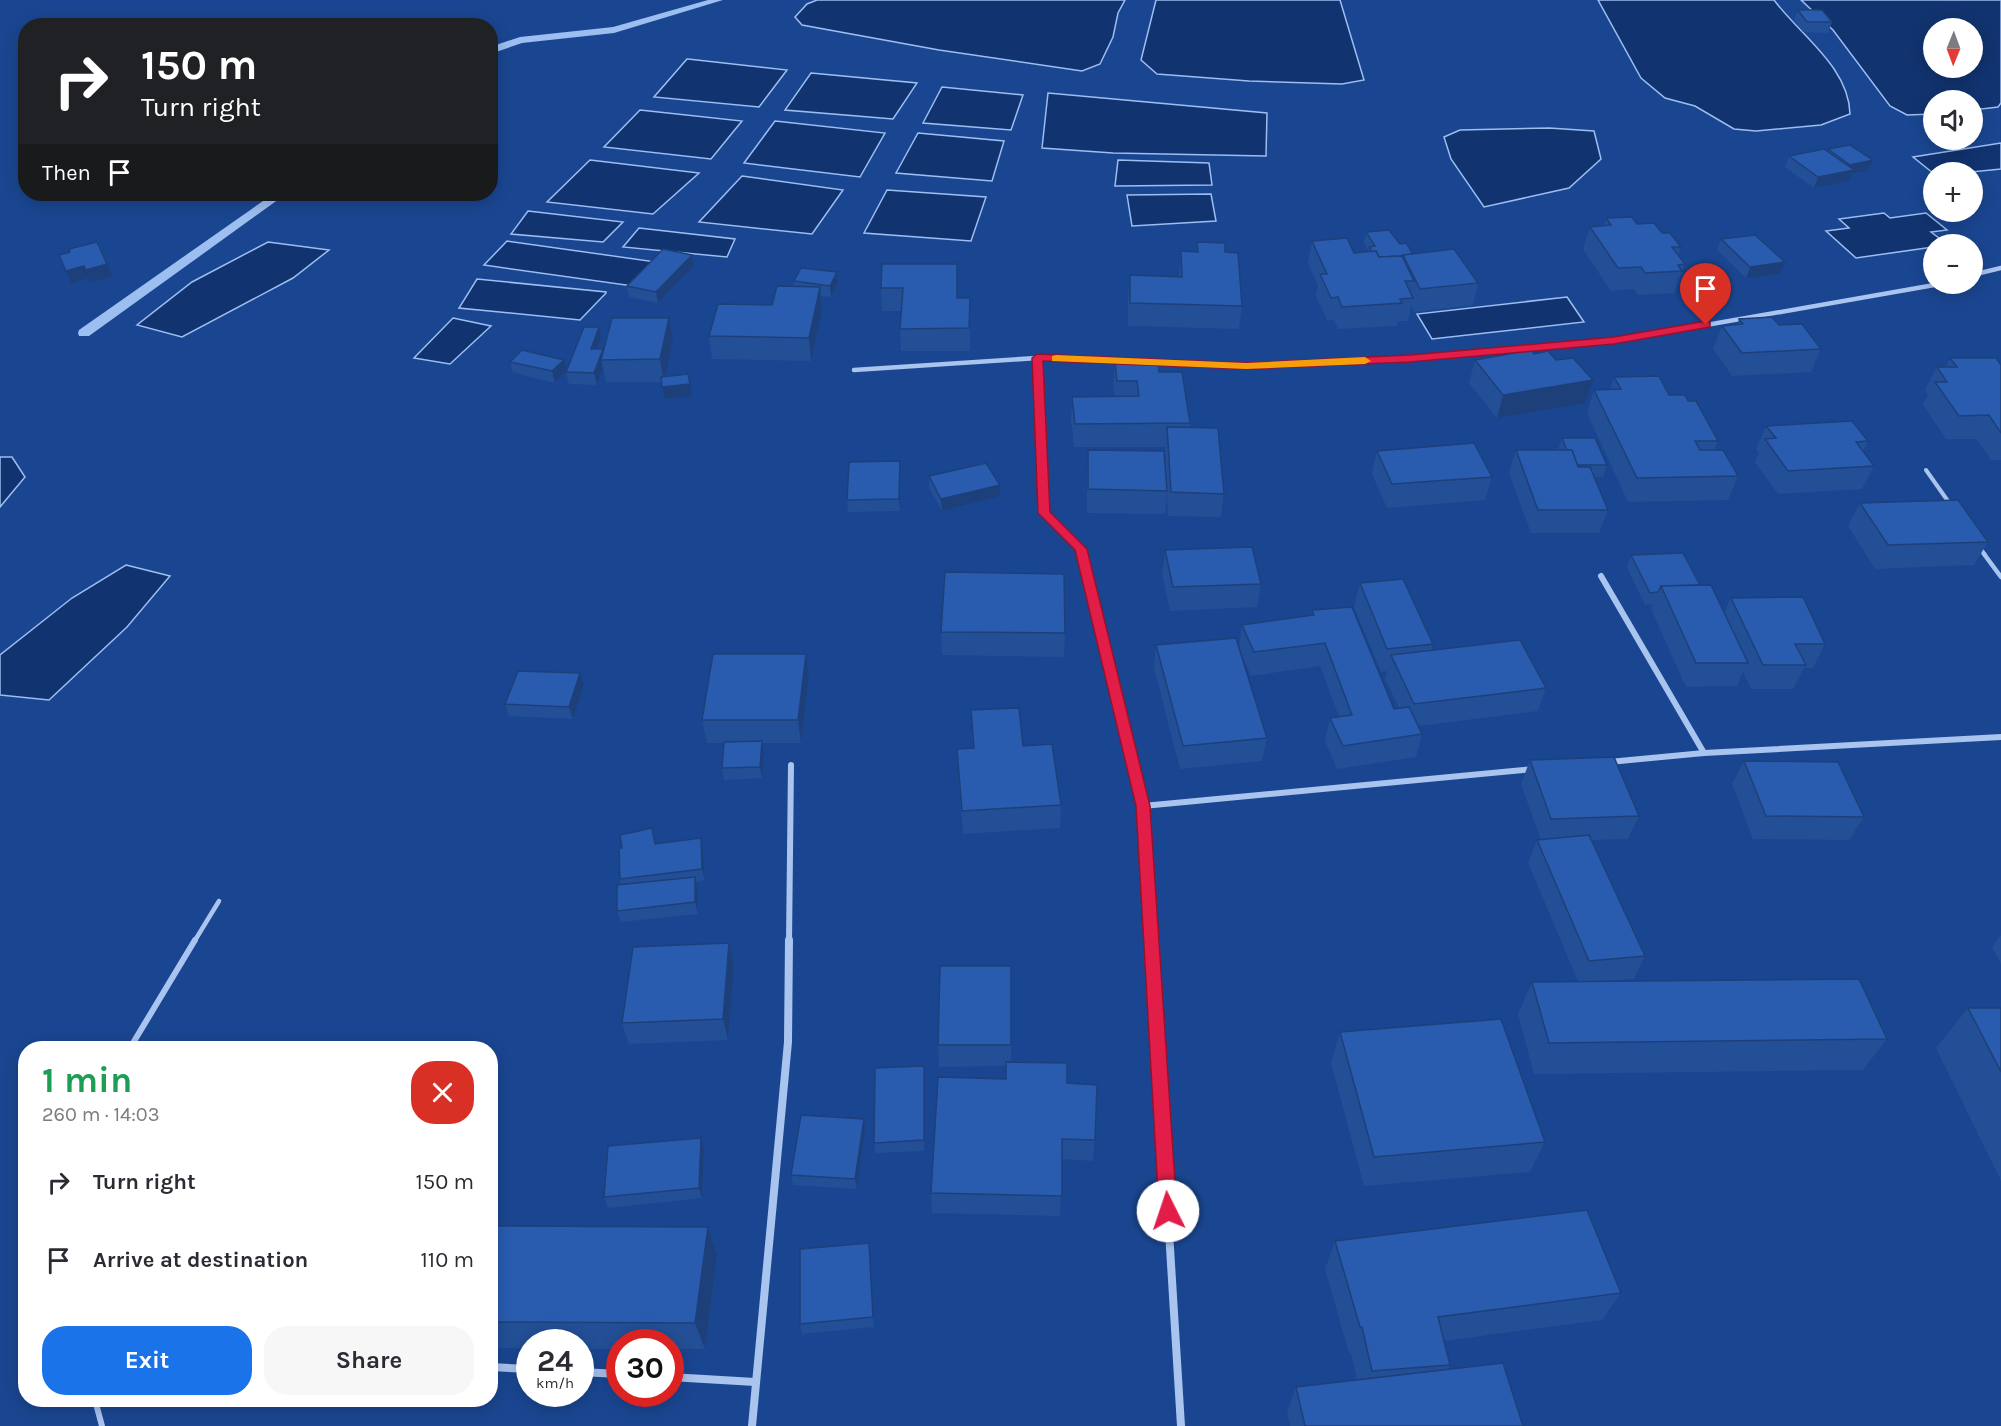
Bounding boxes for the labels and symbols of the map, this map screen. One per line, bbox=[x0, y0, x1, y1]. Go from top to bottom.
north arrow bbox=[1923, 18, 1983, 78]
pin bbox=[1680, 263, 1731, 325]
position arrow bbox=[1136, 1179, 1200, 1243]
speed limit sign: 30 bbox=[606, 1329, 684, 1407]

